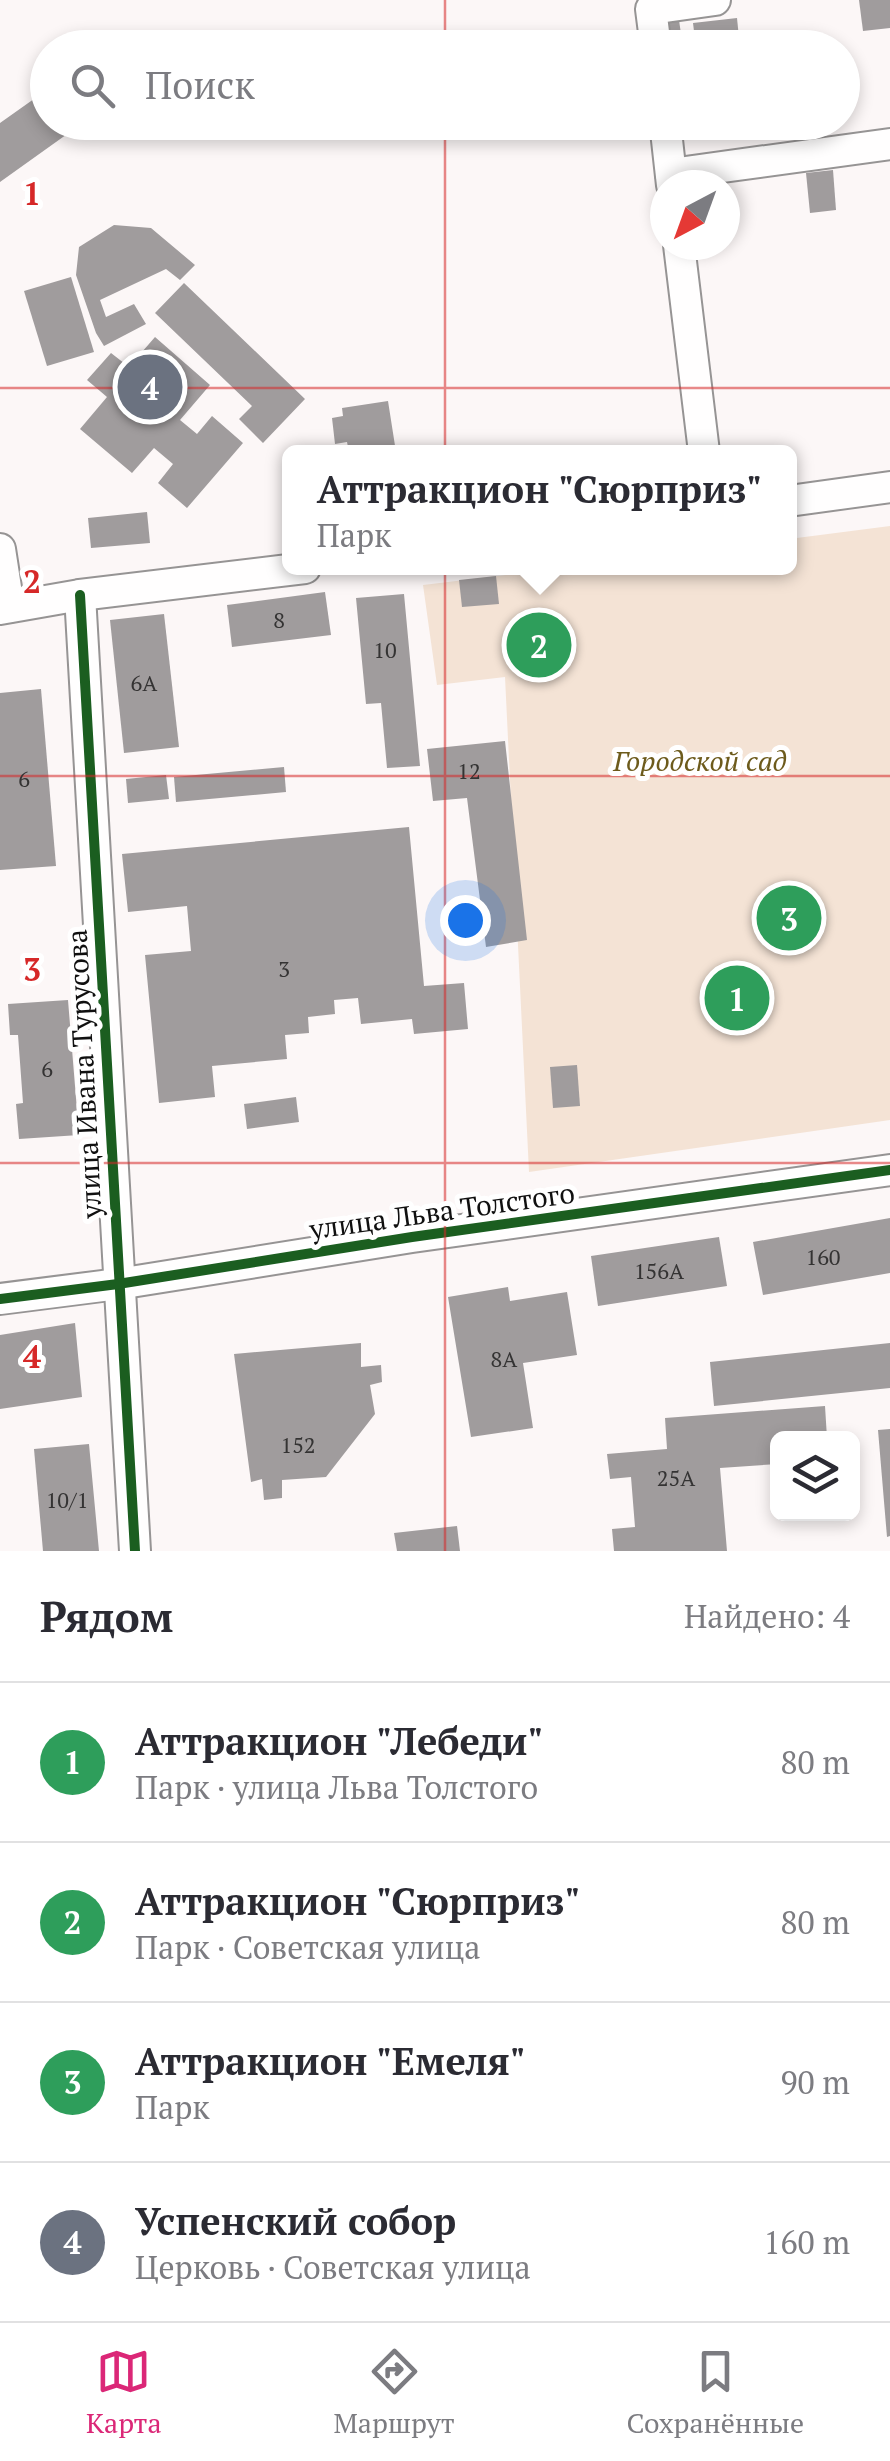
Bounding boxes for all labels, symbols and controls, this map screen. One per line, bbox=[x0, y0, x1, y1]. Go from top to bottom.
search box bbox=[30, 30, 860, 140]
icon: search bbox=[65, 58, 120, 113]
text: Поиск bbox=[145, 60, 255, 110]
north arrow bbox=[650, 170, 740, 260]
text: 1 bbox=[23, 172, 41, 214]
pin: 4 bbox=[118, 350, 182, 424]
popup bbox=[282, 445, 797, 575]
text: Аттракцион "Сюрприз" bbox=[317, 464, 762, 514]
text: Парк bbox=[317, 514, 391, 556]
text: 2 bbox=[23, 560, 41, 602]
house number: 8 bbox=[273, 605, 285, 634]
pin: 2 bbox=[506, 608, 572, 682]
house number: 10 bbox=[373, 635, 397, 664]
house number: 6А bbox=[131, 668, 158, 697]
park label: Городской сад bbox=[612, 742, 787, 779]
house number: 12 bbox=[457, 756, 481, 785]
house number: 6 bbox=[18, 764, 30, 793]
pin: 3 bbox=[756, 880, 822, 956]
your location bbox=[440, 895, 491, 946]
street label: улица Ивана Турусова bbox=[57, 929, 110, 1221]
text: 3 bbox=[23, 948, 41, 990]
house number: 3 bbox=[278, 954, 290, 983]
pin: 1 bbox=[704, 960, 770, 1036]
house number: 6 bbox=[41, 1054, 53, 1083]
street label: улица Льва Толстого bbox=[306, 1174, 577, 1248]
house number: 160 bbox=[805, 1242, 841, 1271]
house number: 156А bbox=[634, 1256, 685, 1285]
text: 4 bbox=[23, 1335, 41, 1377]
house number: 8А bbox=[491, 1344, 518, 1373]
house number: 152 bbox=[280, 1430, 316, 1459]
map controls bbox=[770, 1431, 860, 1521]
button: layers bbox=[770, 1431, 860, 1521]
house number: 25А bbox=[657, 1463, 696, 1492]
house number: 10/1 bbox=[46, 1485, 88, 1514]
text: Рядом bbox=[40, 1588, 173, 1644]
text: Найдено: 4 bbox=[684, 1595, 850, 1637]
text: Аттракцион "Лебеди" bbox=[135, 1716, 543, 1766]
text: 1 bbox=[63, 1741, 82, 1783]
text: 80 m bbox=[780, 1741, 850, 1783]
text: Парк · улица Льва Толстого bbox=[135, 1766, 538, 1808]
text: Аттракцион "Сюрприз" bbox=[135, 1876, 580, 1926]
text: 2 bbox=[63, 1901, 82, 1943]
text: 80 m bbox=[780, 1901, 850, 1943]
text: Парк · Советская улица bbox=[135, 1926, 480, 1968]
text: Аттракцион "Емеля" bbox=[135, 2036, 526, 2086]
text: 3 bbox=[63, 2061, 82, 2103]
text: 90 m bbox=[780, 2061, 850, 2103]
text: Парк bbox=[135, 2086, 210, 2128]
text: Успенский собор bbox=[135, 2196, 456, 2246]
text: 4 bbox=[63, 2221, 82, 2263]
text: 160 m bbox=[763, 2221, 850, 2263]
text: Церковь · Советская улица bbox=[135, 2246, 531, 2288]
tab: Карта bbox=[86, 2344, 162, 2441]
tab: Маршрут bbox=[333, 2344, 455, 2441]
tab: Сохранённые bbox=[627, 2344, 804, 2441]

